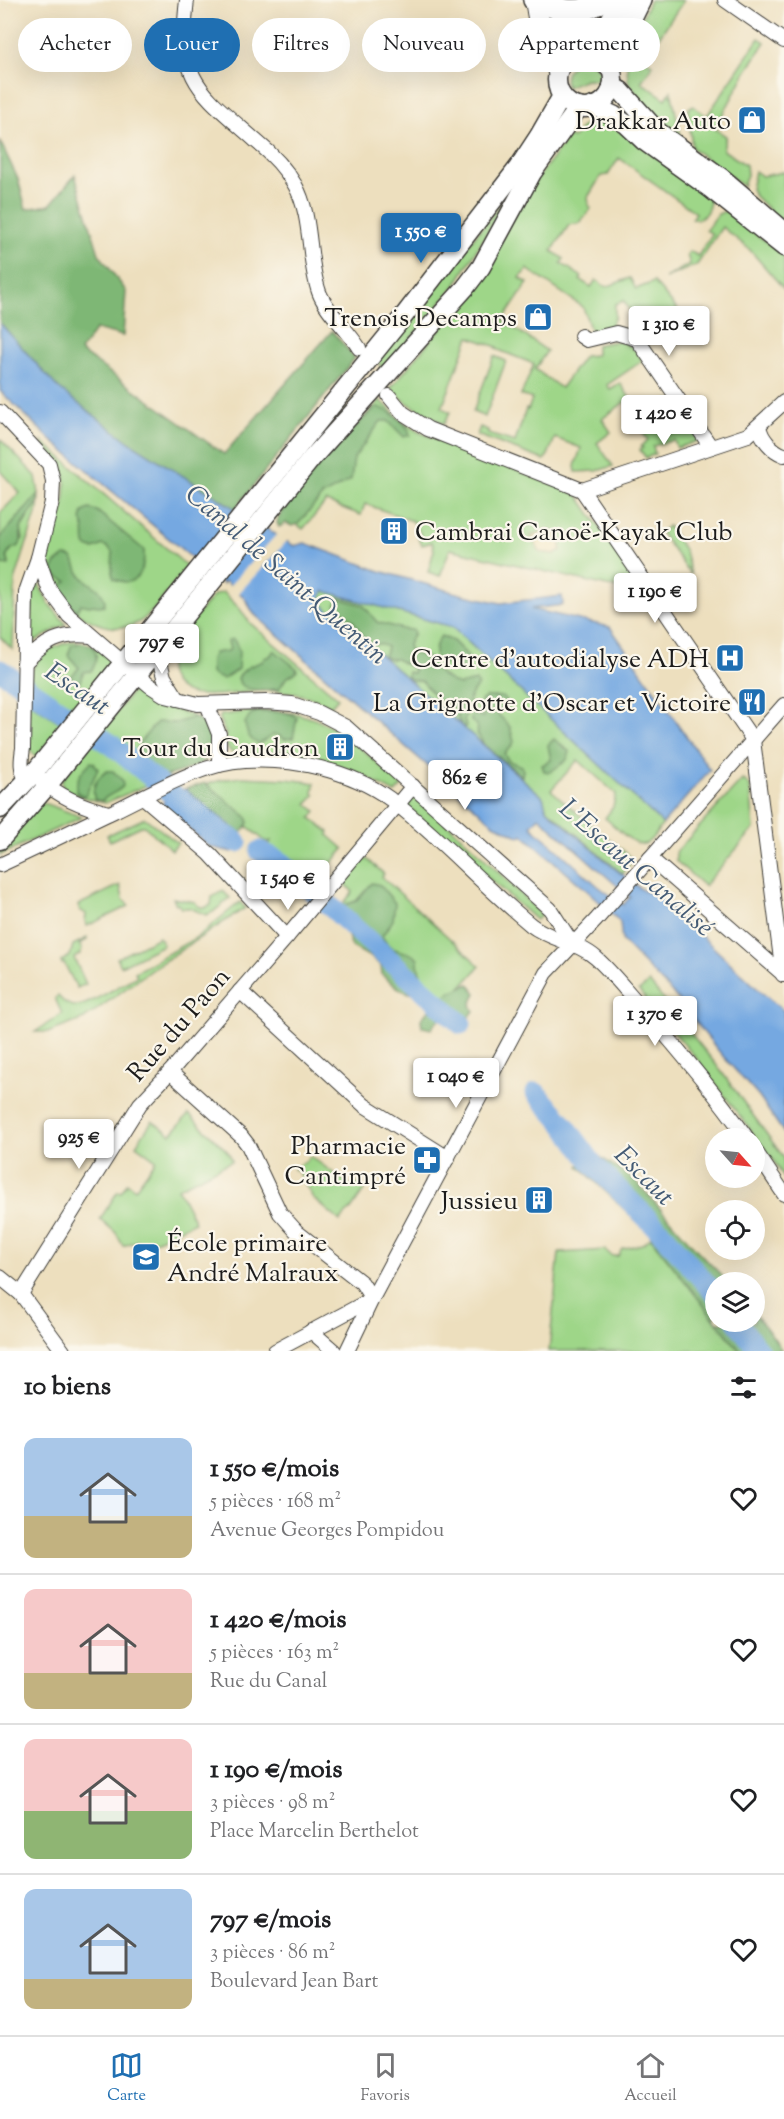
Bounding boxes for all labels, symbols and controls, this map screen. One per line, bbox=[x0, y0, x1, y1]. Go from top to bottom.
chip: Acheter bbox=[18, 18, 132, 72]
chip: Louer bbox=[144, 18, 240, 72]
chip: Filtres bbox=[252, 18, 350, 72]
chip: Nouveau bbox=[362, 18, 486, 72]
chip: Appartement bbox=[498, 18, 660, 72]
place label: Drakkar Auto bbox=[575, 104, 731, 141]
shop icon: Drakkar Auto bbox=[736, 104, 768, 136]
pin: 1 550 € bbox=[366, 213, 476, 264]
text: 1 550 € bbox=[395, 218, 447, 247]
place label: Trenois Decamps bbox=[324, 301, 517, 338]
shop icon: Trenois Decamps bbox=[522, 301, 554, 333]
pin: 1 310 € bbox=[614, 306, 724, 357]
text: 1 310 € bbox=[643, 311, 695, 340]
pin: 1 420 € bbox=[609, 395, 719, 446]
text: 1 420 € bbox=[635, 400, 693, 429]
water label: Canal de Saint-Quentin bbox=[175, 477, 395, 675]
building icon: Cambrai Canoë-Kayak Club bbox=[378, 515, 410, 547]
place label: Cambrai Canoë-Kayak Club bbox=[415, 515, 733, 552]
pin: 1 190 € bbox=[600, 573, 710, 624]
text: 1 190 € bbox=[628, 578, 682, 607]
pin: 797 € bbox=[120, 624, 204, 675]
text: 797 € bbox=[139, 629, 185, 658]
place label: Centre d'autodialyse ADH bbox=[411, 642, 709, 679]
hospital icon: Centre d'autodialyse ADH bbox=[714, 642, 746, 674]
water label: Escaut bbox=[36, 654, 117, 726]
place label: La Grignotte d'Oscar et Victoire bbox=[373, 686, 731, 723]
restaurant icon: La Grignotte d'Oscar et Victoire bbox=[736, 686, 768, 718]
place label: Tour du Caudron bbox=[123, 731, 319, 768]
building icon: Tour du Caudron bbox=[324, 731, 356, 763]
pin: 862 € bbox=[423, 760, 507, 811]
text: 862 € bbox=[442, 765, 488, 794]
water label: L'Escaut Canalisé bbox=[549, 791, 721, 947]
pin: 1 540 € bbox=[233, 860, 343, 911]
text: 1 540 € bbox=[261, 865, 315, 894]
street label: Rue du Paon bbox=[120, 960, 240, 1091]
pin: 1 370 € bbox=[600, 996, 710, 1047]
text: 1 370 € bbox=[627, 1001, 683, 1030]
pin: 1 040 € bbox=[401, 1058, 511, 1109]
text: 1 040 € bbox=[427, 1063, 485, 1092]
pin: 925 € bbox=[37, 1119, 121, 1170]
text: 925 € bbox=[58, 1124, 100, 1153]
north arrow bbox=[705, 1128, 765, 1188]
map controls bbox=[705, 1128, 765, 1332]
place label: Pharmacie Cantimpré bbox=[285, 1129, 406, 1196]
water label: Escaut bbox=[604, 1137, 683, 1216]
pharmacy icon: Pharmacie Cantimpré bbox=[411, 1144, 443, 1176]
place label: Jussieu bbox=[439, 1184, 518, 1221]
building icon: Jussieu bbox=[523, 1184, 555, 1216]
button: locate bbox=[705, 1200, 765, 1260]
place label: École primaire André Malraux bbox=[167, 1226, 339, 1293]
school or university icon: École primaire André Malraux bbox=[130, 1241, 162, 1273]
button: layers bbox=[705, 1272, 765, 1332]
text: 10 biens bbox=[24, 1369, 111, 1406]
icon: filters bbox=[727, 1371, 760, 1404]
text: 1 550 €/mois bbox=[210, 1451, 339, 1488]
icon: home bbox=[72, 1462, 144, 1534]
icon: heart bbox=[727, 1482, 760, 1515]
text: 5 pièces · 168 m² bbox=[210, 1488, 341, 1517]
text: Avenue Georges Pompidou bbox=[210, 1517, 444, 1546]
text: 1 420 €/mois bbox=[210, 1602, 346, 1639]
icon: home bbox=[72, 1613, 144, 1685]
icon: heart bbox=[727, 1633, 760, 1666]
text: 5 pièces · 163 m² bbox=[210, 1639, 339, 1668]
text: Rue du Canal bbox=[210, 1668, 327, 1697]
text: 1 190 €/mois bbox=[210, 1752, 342, 1789]
icon: home bbox=[72, 1763, 144, 1835]
icon: heart bbox=[727, 1783, 760, 1816]
text: 3 pièces · 98 m² bbox=[210, 1789, 335, 1818]
text: Place Marcelin Berthelot bbox=[210, 1818, 419, 1847]
text: 797 €/mois bbox=[210, 1902, 331, 1939]
icon: home bbox=[72, 1913, 144, 1985]
icon: heart bbox=[727, 1933, 760, 1966]
text: 3 pièces · 86 m² bbox=[210, 1939, 336, 1968]
text: Boulevard Jean Bart bbox=[210, 1968, 378, 1997]
tab: Carte bbox=[107, 2049, 146, 2108]
tab: Favoris bbox=[361, 2049, 410, 2108]
tab: Accueil bbox=[624, 2049, 677, 2108]

